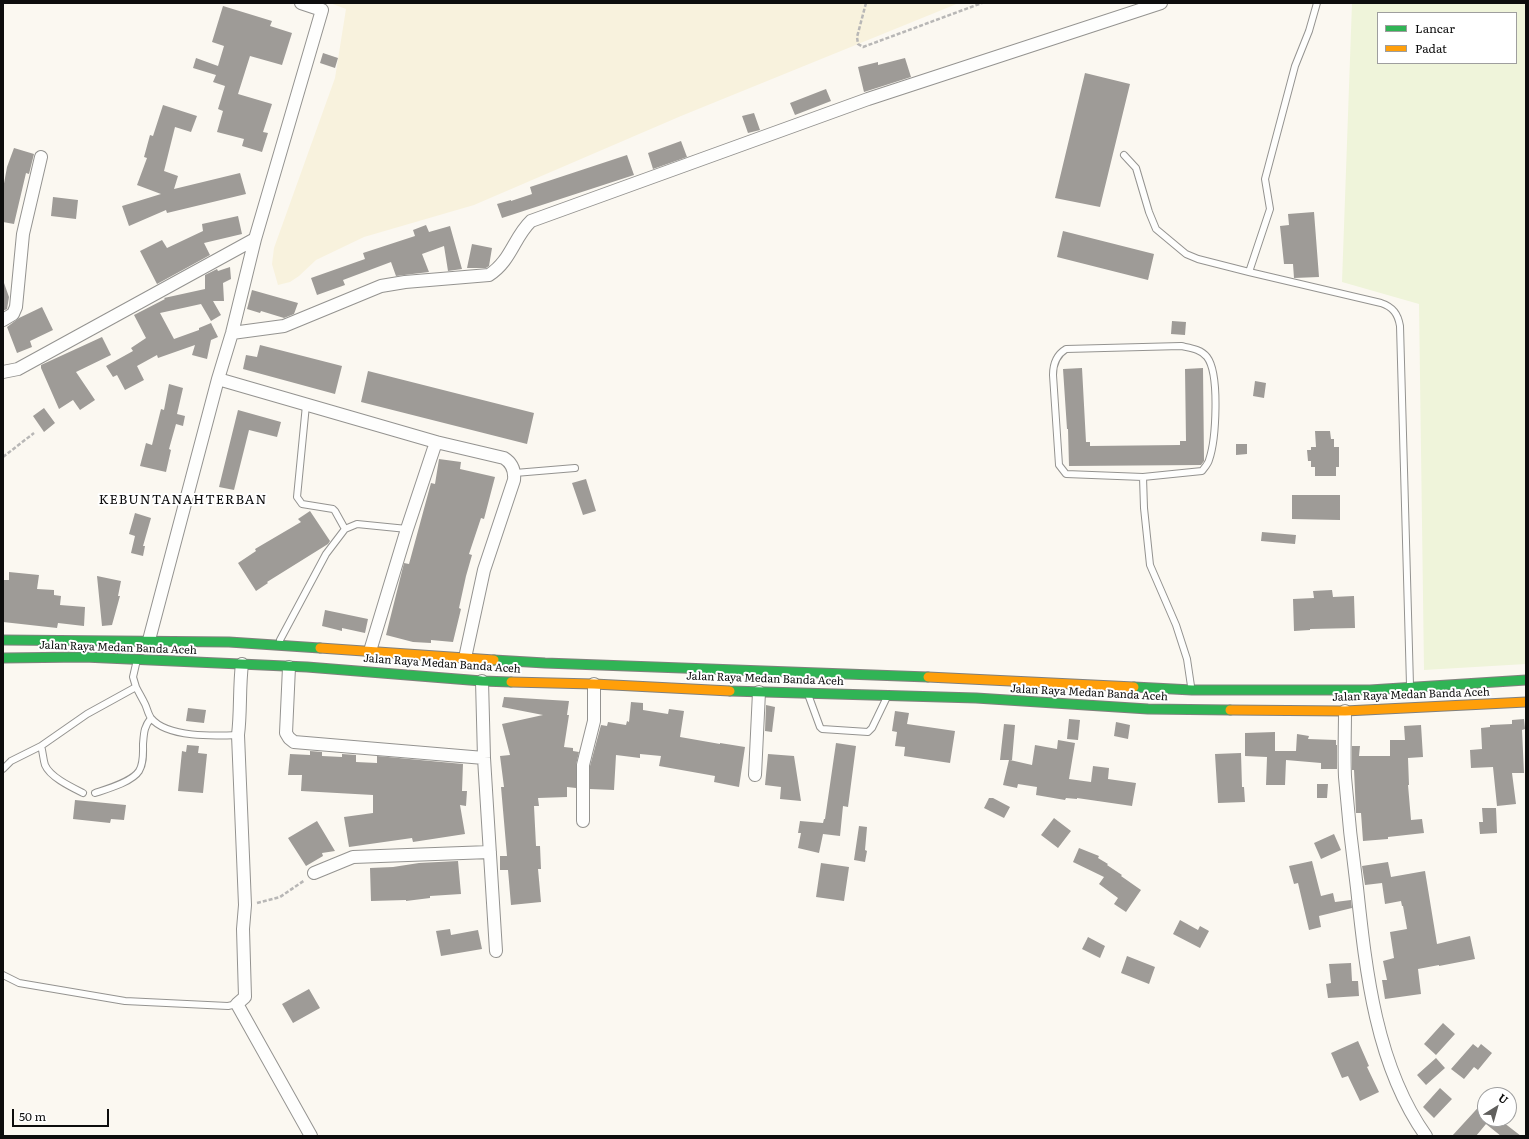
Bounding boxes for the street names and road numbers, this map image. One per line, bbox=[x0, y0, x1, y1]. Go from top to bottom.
street label: Jalan Raya Medan Banda Aceh bbox=[39, 639, 197, 657]
street label: Jalan Raya Medan Banda Aceh bbox=[363, 652, 521, 676]
street label: Jalan Raya Medan Banda Aceh bbox=[686, 670, 844, 688]
street label: Jalan Raya Medan Banda Aceh bbox=[1010, 682, 1168, 704]
street label: Jalan Raya Medan Banda Aceh bbox=[1332, 686, 1490, 704]

